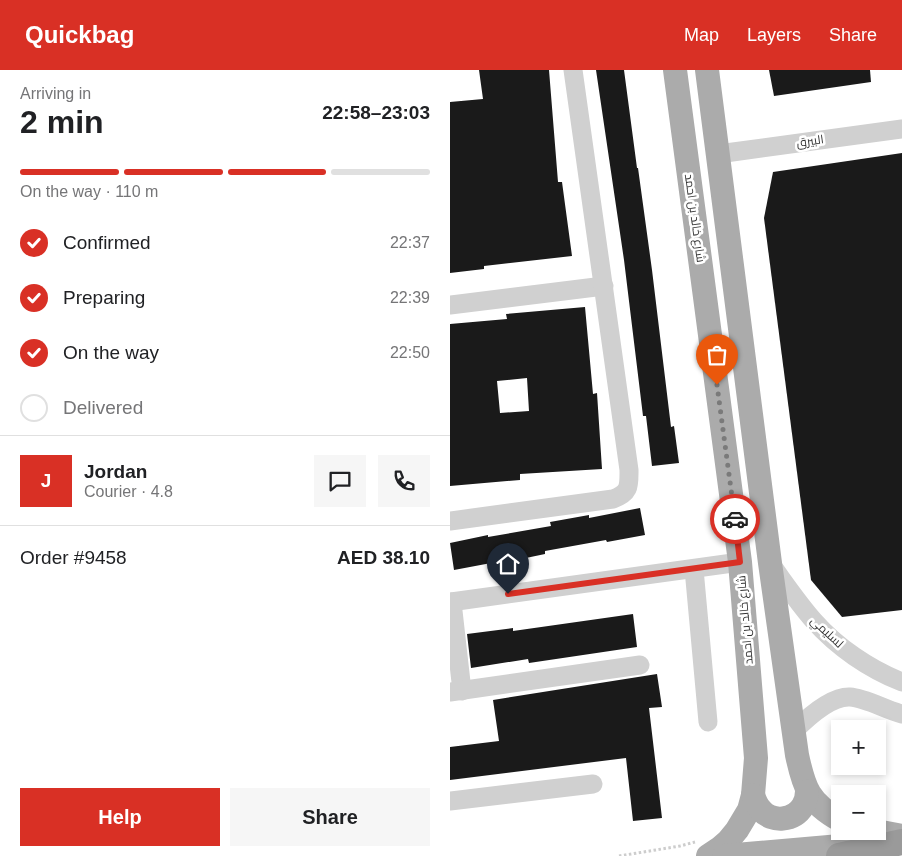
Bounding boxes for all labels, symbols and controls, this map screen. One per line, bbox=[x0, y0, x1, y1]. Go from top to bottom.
text: Quickbag bbox=[25, 21, 134, 48]
text: Map bbox=[684, 25, 719, 45]
text: Layers bbox=[747, 25, 801, 45]
text: Share bbox=[829, 25, 877, 45]
text: Arriving in bbox=[20, 85, 91, 102]
text: 22:58–23:03 bbox=[322, 102, 430, 123]
text: 2 min bbox=[20, 104, 104, 140]
street label: البيرق bbox=[795, 132, 825, 150]
street label: شارع خالد بن احمد bbox=[681, 173, 708, 263]
text: On the way · 110 m bbox=[20, 183, 158, 200]
icon: check bbox=[20, 229, 48, 257]
text: Confirmed bbox=[63, 232, 151, 253]
text: 22:37 bbox=[390, 234, 430, 251]
icon: check bbox=[20, 284, 48, 312]
text: Preparing bbox=[63, 287, 145, 308]
text: 22:39 bbox=[390, 289, 430, 306]
pin bbox=[696, 334, 738, 385]
icon: check bbox=[20, 339, 48, 367]
icon: bag bbox=[703, 341, 731, 369]
text: On the way bbox=[63, 342, 159, 363]
text: 22:50 bbox=[390, 344, 430, 361]
text: Delivered bbox=[63, 397, 143, 418]
button: chat bbox=[314, 455, 366, 507]
button: phone bbox=[378, 455, 430, 507]
text: Jordan bbox=[84, 461, 147, 482]
text: J bbox=[41, 470, 51, 491]
text: Courier · 4.8 bbox=[84, 483, 173, 500]
courier bbox=[710, 494, 760, 544]
icon: car bbox=[721, 505, 749, 533]
pin bbox=[487, 543, 529, 594]
text: Order #9458 bbox=[20, 547, 127, 568]
text: AED 38.10 bbox=[337, 547, 430, 568]
icon: home bbox=[494, 550, 522, 578]
street label: شارع خالد بن احمد bbox=[734, 575, 757, 665]
street label: لسليمي bbox=[806, 613, 846, 653]
map controls bbox=[831, 720, 886, 840]
button: + bbox=[831, 720, 886, 775]
button: − bbox=[831, 785, 886, 840]
button: Help bbox=[20, 788, 220, 846]
button: Share bbox=[230, 788, 430, 846]

